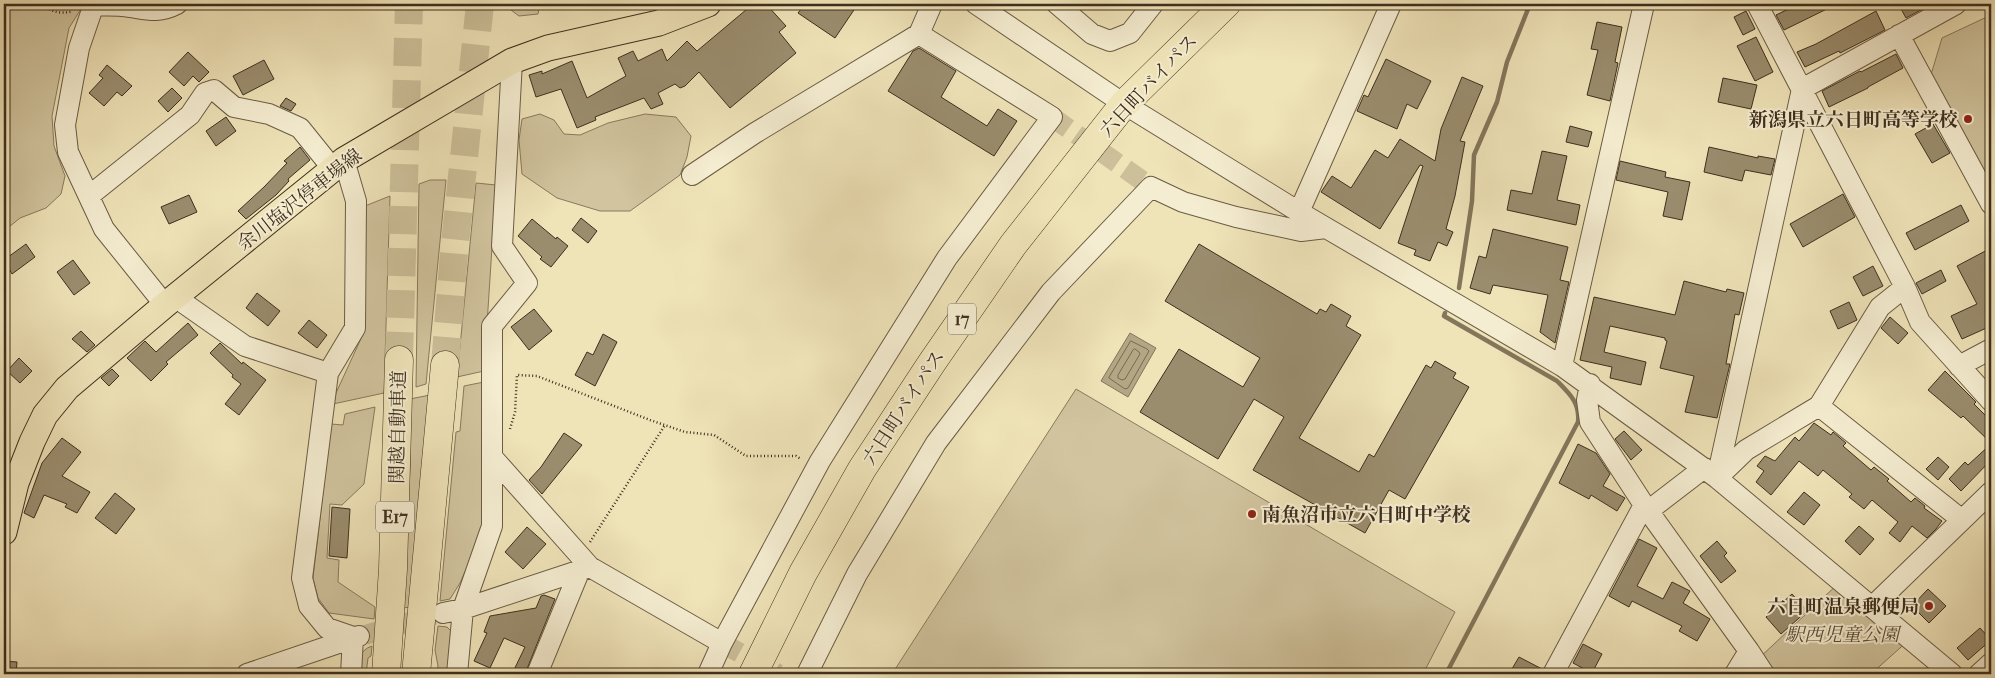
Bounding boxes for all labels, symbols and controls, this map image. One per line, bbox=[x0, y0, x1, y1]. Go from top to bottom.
street label: 六日町バイパス bbox=[1095, 30, 1202, 142]
place label: 新潟県立六日町高等学校 bbox=[1749, 109, 1958, 131]
marker: 新潟県立六日町高等学校 bbox=[1962, 113, 1974, 125]
street label: 余川塩沢停車場線 bbox=[233, 144, 366, 255]
road number: 17 bbox=[948, 304, 976, 334]
street label: 六日町バイパス bbox=[858, 346, 949, 469]
street label: 関越自動車道 bbox=[386, 370, 410, 484]
road number: E17 bbox=[376, 502, 414, 532]
place label: 南魚沼市立六日町中学校 bbox=[1262, 504, 1471, 526]
marker: 南魚沼市立六日町中学校 bbox=[1246, 508, 1258, 520]
place label: 六日町温泉郵便局 bbox=[1767, 596, 1919, 618]
marker: 六日町温泉郵便局 bbox=[1923, 600, 1935, 612]
park label: 駅西児童公園 bbox=[1785, 624, 1902, 646]

